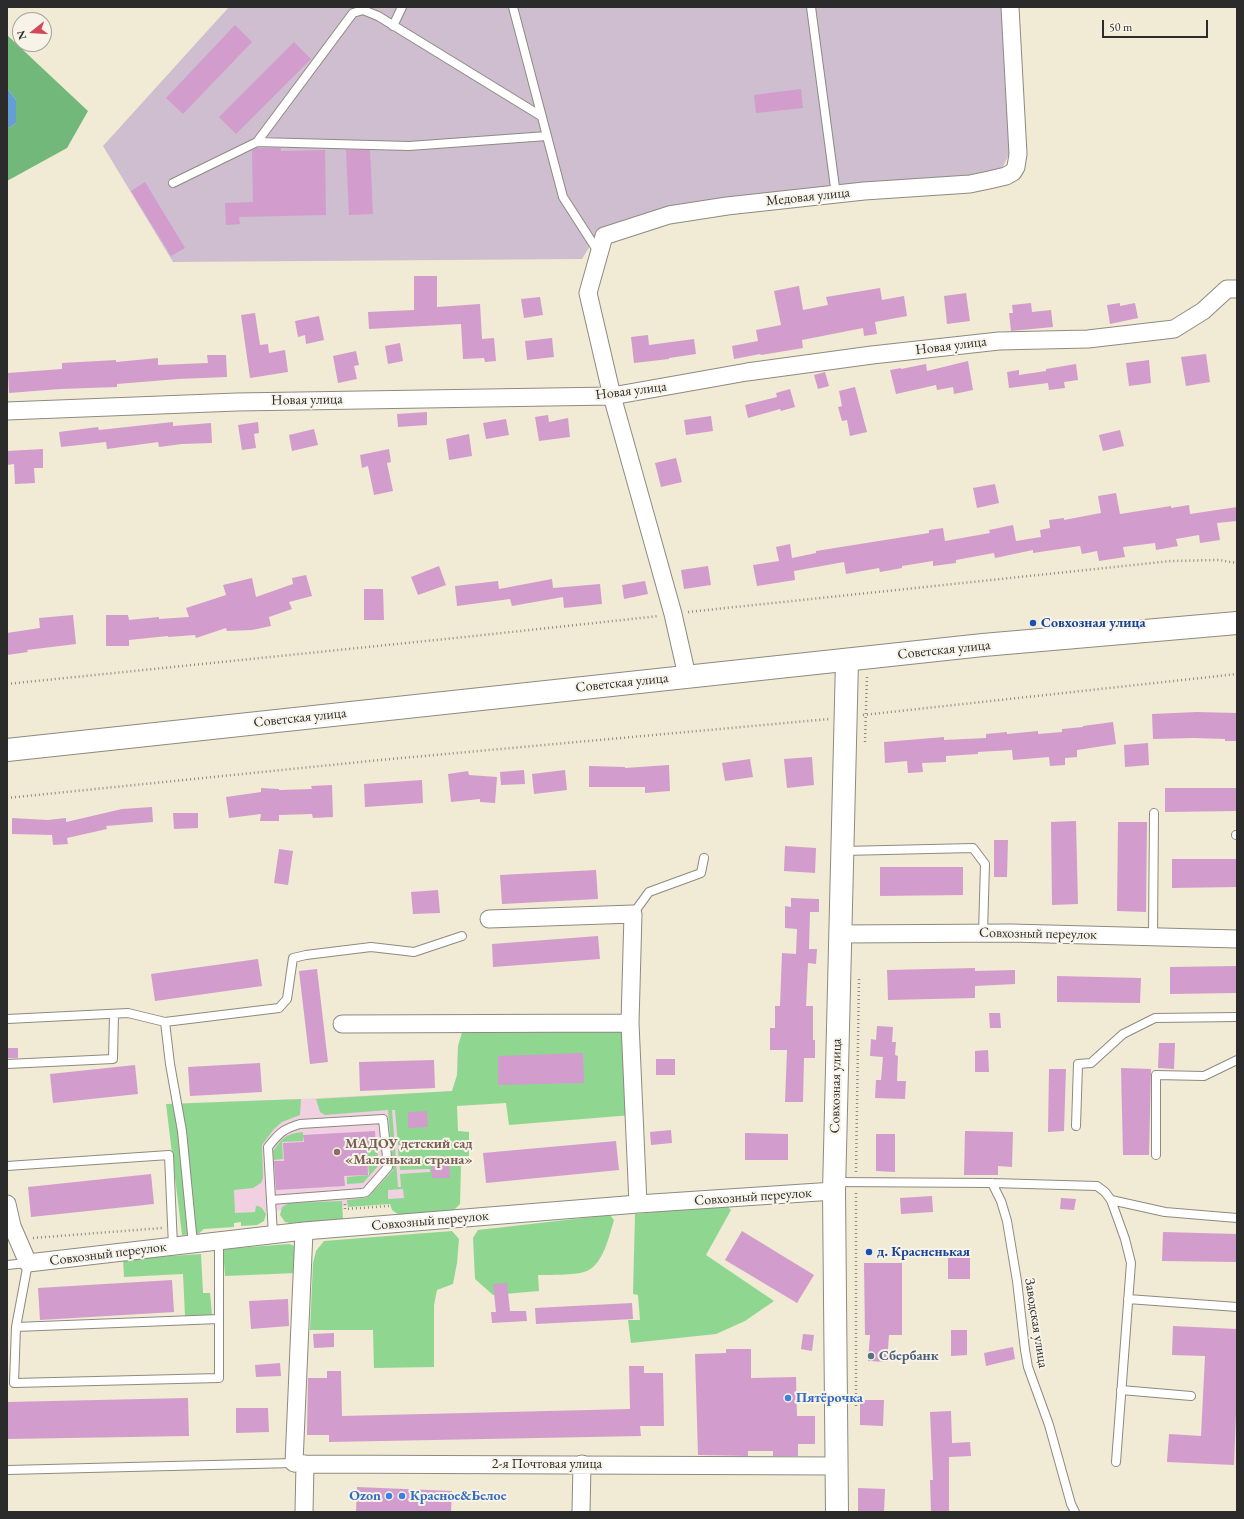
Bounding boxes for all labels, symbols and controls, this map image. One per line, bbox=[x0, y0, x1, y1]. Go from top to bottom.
north arrow bbox=[12, 12, 52, 52]
scale bar bbox=[1104, 12, 1210, 38]
text: 50 m bbox=[1109, 19, 1132, 35]
text: N bbox=[13, 29, 29, 42]
street label: Медовая улица bbox=[765, 184, 851, 210]
street label: Новая улица bbox=[914, 333, 988, 359]
street label: Новая улица bbox=[594, 378, 668, 404]
street label: Новая улица bbox=[271, 391, 343, 409]
place label: Совхозная улица bbox=[1041, 615, 1146, 631]
marker: Совхозная улица bbox=[1028, 618, 1038, 628]
street label: Советская улица bbox=[897, 637, 991, 663]
street label: Советская улица bbox=[575, 670, 669, 696]
street label: Советская улица bbox=[253, 705, 347, 731]
street label: Совхозный переулок bbox=[979, 925, 1097, 943]
street label: Совхозная улица bbox=[827, 1038, 845, 1134]
place label: МАДОУ детский сад «Маленькая страна» bbox=[345, 1136, 473, 1168]
marker: МАДОУ детский сад «Маленькая страна» bbox=[332, 1147, 342, 1157]
street label: Совхозный переулок bbox=[694, 1185, 812, 1209]
street label: Совхозный переулок bbox=[371, 1208, 489, 1234]
street label: Совхозный переулок bbox=[49, 1238, 167, 1270]
place label: д. Красненькая bbox=[877, 1244, 970, 1260]
marker: д. Красненькая bbox=[864, 1247, 874, 1257]
street label: Заводская улица bbox=[1021, 1277, 1051, 1369]
place label: Сбербанк bbox=[879, 1348, 938, 1364]
marker: Сбербанк bbox=[866, 1351, 876, 1361]
place label: Пятёрочка bbox=[796, 1390, 863, 1406]
marker: Пятёрочка bbox=[783, 1393, 793, 1403]
street label: 2-я Почтовая улица bbox=[492, 1456, 602, 1472]
place label: Ozon bbox=[349, 1488, 381, 1504]
place label: Красное&Белое bbox=[410, 1488, 506, 1504]
marker: Ozon bbox=[384, 1491, 394, 1501]
marker: Красное&Белое bbox=[397, 1491, 407, 1501]

